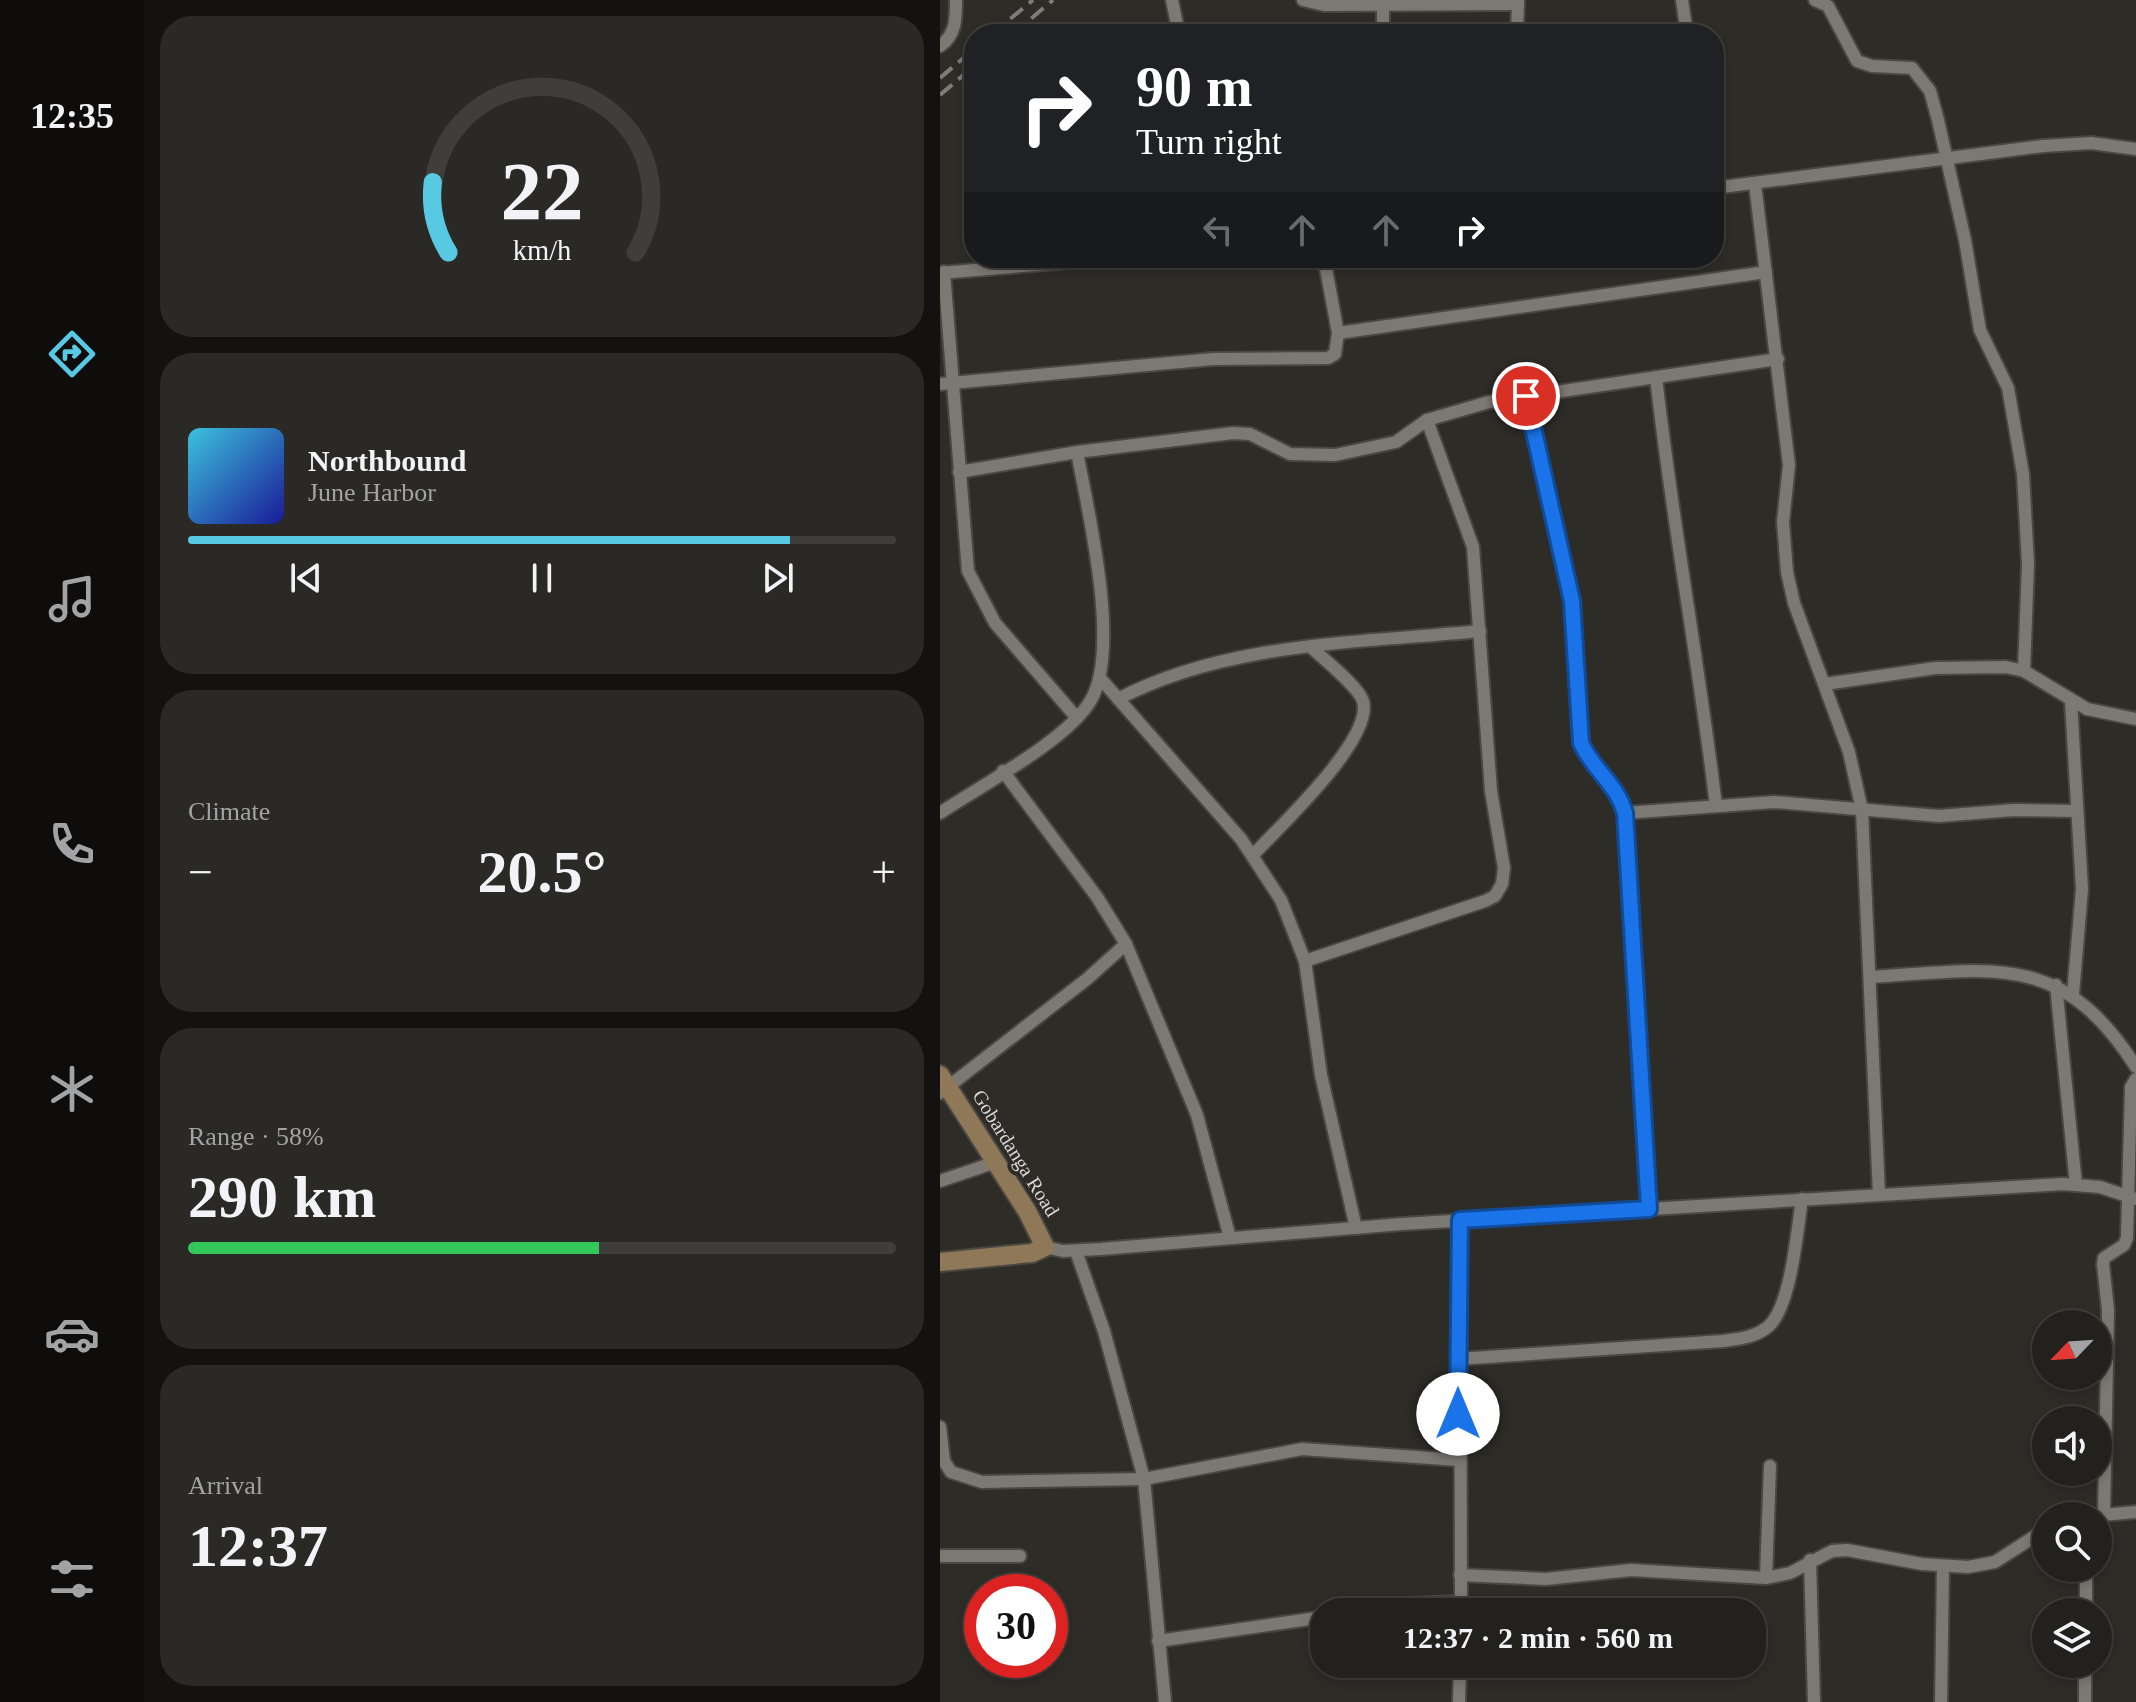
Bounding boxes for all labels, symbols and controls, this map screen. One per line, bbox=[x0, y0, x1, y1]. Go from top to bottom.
icon: right bbox=[1004, 56, 1108, 160]
text: 90 m bbox=[1136, 56, 1253, 118]
text: 12:35 bbox=[30, 96, 114, 136]
text: Turn right bbox=[1136, 122, 1282, 162]
text: 22 bbox=[500, 144, 584, 236]
icon: left bbox=[1196, 208, 1240, 252]
icon: ahead bbox=[1280, 208, 1324, 252]
icon: ahead bbox=[1364, 208, 1408, 252]
icon: right bbox=[1448, 208, 1492, 252]
text: km/h bbox=[513, 235, 571, 266]
icon: directions bbox=[44, 326, 100, 382]
pin bbox=[1492, 362, 1560, 430]
icon: arrive bbox=[1504, 374, 1548, 418]
text: Northbound bbox=[308, 444, 466, 477]
text: June Harbor bbox=[308, 478, 436, 507]
icon: previous bbox=[284, 556, 328, 600]
icon: pause bbox=[520, 556, 564, 600]
icon: next bbox=[756, 556, 800, 600]
icon: music bbox=[44, 571, 100, 627]
text: Climate bbox=[188, 797, 270, 826]
icon: phone bbox=[44, 816, 100, 872]
text: 20.5° bbox=[478, 839, 607, 905]
text: − bbox=[188, 848, 213, 897]
text: + bbox=[871, 848, 896, 897]
icon: climate bbox=[44, 1061, 100, 1117]
street label: Gobardanga Road bbox=[967, 1086, 1064, 1221]
text: Range · 58% bbox=[188, 1122, 324, 1151]
text: 290 km bbox=[188, 1164, 376, 1230]
icon: car bbox=[44, 1306, 100, 1362]
north arrow bbox=[2032, 1310, 2112, 1390]
map controls bbox=[2032, 1310, 2112, 1678]
position arrow bbox=[1416, 1372, 1500, 1456]
button: sound bbox=[2032, 1406, 2112, 1486]
text: Arrival bbox=[188, 1471, 263, 1500]
button: search bbox=[2032, 1502, 2112, 1582]
text: 12:37 bbox=[188, 1513, 328, 1579]
icon: filters bbox=[44, 1551, 100, 1607]
speed limit sign: 30 bbox=[964, 1574, 1068, 1678]
button: layers bbox=[2032, 1598, 2112, 1678]
text: 12:37 · 2 min · 560 m bbox=[1403, 1621, 1673, 1654]

